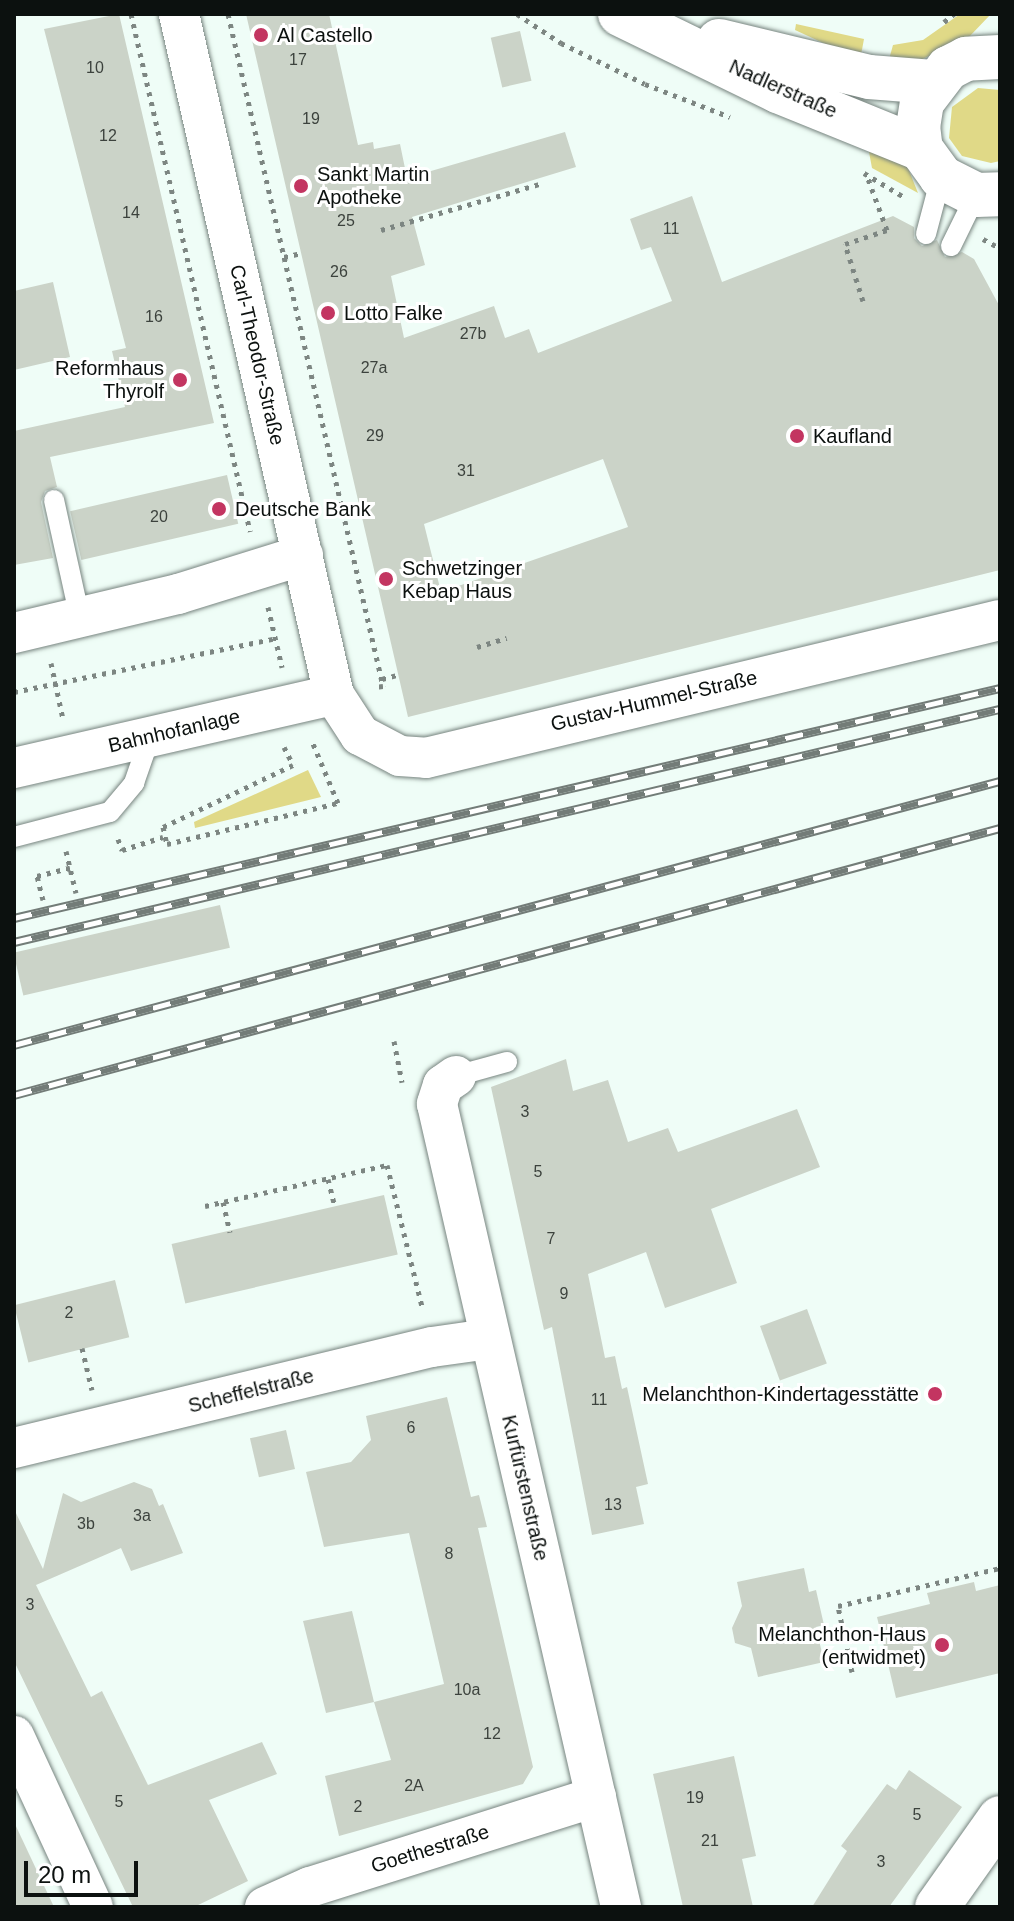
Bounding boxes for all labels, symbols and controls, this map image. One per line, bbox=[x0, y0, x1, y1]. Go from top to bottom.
place label: Al Castello bbox=[277, 23, 373, 47]
marker: Al Castello bbox=[252, 26, 270, 44]
house number: 17 bbox=[289, 50, 307, 70]
street label: Nadlerstraße bbox=[725, 55, 841, 123]
house number: 10 bbox=[86, 58, 104, 78]
house number: 19 bbox=[302, 109, 320, 129]
house number: 12 bbox=[99, 126, 117, 146]
place label: Sankt Martin Apotheke bbox=[317, 162, 429, 209]
marker: Sankt Martin Apotheke bbox=[292, 177, 310, 195]
house number: 14 bbox=[122, 203, 140, 223]
house number: 25 bbox=[337, 211, 355, 231]
house number: 11 bbox=[663, 219, 679, 239]
street label: Carl-Theodor-Straße bbox=[225, 262, 289, 448]
house number: 26 bbox=[330, 262, 348, 282]
place label: Lotto Falke bbox=[344, 301, 443, 325]
marker: Lotto Falke bbox=[319, 304, 337, 322]
house number: 16 bbox=[145, 307, 163, 327]
house number: 27b bbox=[460, 324, 486, 344]
place label: Reformhaus Thyrolf bbox=[55, 356, 164, 403]
house number: 27a bbox=[361, 358, 387, 378]
marker: Reformhaus Thyrolf bbox=[171, 371, 189, 389]
place label: Kaufland bbox=[813, 424, 892, 448]
house number: 29 bbox=[366, 426, 384, 446]
marker: Kaufland bbox=[788, 427, 806, 445]
house number: 31 bbox=[457, 461, 475, 481]
place label: Deutsche Bank bbox=[235, 497, 371, 521]
marker: Deutsche Bank bbox=[210, 500, 228, 518]
house number: 20 bbox=[150, 507, 168, 527]
place label: Schwetzinger Kebap Haus bbox=[402, 556, 522, 603]
marker: Schwetzinger Kebap Haus bbox=[377, 570, 395, 588]
street label: Gustav-Hummel-Straße bbox=[548, 666, 760, 736]
street label: Bahnhofanlage bbox=[106, 704, 242, 758]
house number: 3 bbox=[521, 1102, 529, 1122]
house number: 5 bbox=[534, 1162, 542, 1182]
house number: 7 bbox=[547, 1229, 555, 1249]
house number: 9 bbox=[560, 1284, 568, 1304]
house number: 2 bbox=[65, 1303, 73, 1323]
street label: Scheffelstraße bbox=[186, 1364, 316, 1418]
place label: Melanchthon-Kindertagesstätte bbox=[642, 1382, 919, 1406]
marker: Melanchthon-Kindertagesstätte bbox=[926, 1385, 944, 1403]
house number: 11 bbox=[591, 1390, 607, 1410]
street label: Kurfürstenstraße bbox=[497, 1413, 553, 1563]
house number: 6 bbox=[407, 1418, 415, 1438]
house number: 13 bbox=[604, 1495, 622, 1515]
house number: 3a bbox=[133, 1506, 151, 1526]
house number: 3b bbox=[77, 1514, 95, 1534]
house number: 8 bbox=[445, 1544, 453, 1564]
house number: 3 bbox=[26, 1595, 34, 1615]
place label: Melanchthon-Haus (entwidmet) bbox=[758, 1622, 926, 1669]
marker: Melanchthon-Haus (entwidmet) bbox=[933, 1636, 951, 1654]
house number: 10a bbox=[454, 1680, 480, 1700]
house number: 12 bbox=[483, 1724, 501, 1744]
house number: 2A bbox=[404, 1776, 424, 1796]
house number: 19 bbox=[686, 1788, 704, 1808]
house number: 5 bbox=[115, 1792, 123, 1812]
house number: 2 bbox=[354, 1797, 362, 1817]
house number: 5 bbox=[913, 1805, 921, 1825]
street label: Goethestraße bbox=[368, 1820, 492, 1878]
house number: 21 bbox=[701, 1831, 719, 1851]
scale bar bbox=[28, 1845, 142, 1895]
house number: 3 bbox=[877, 1852, 885, 1872]
text: 20 m bbox=[38, 1861, 91, 1888]

